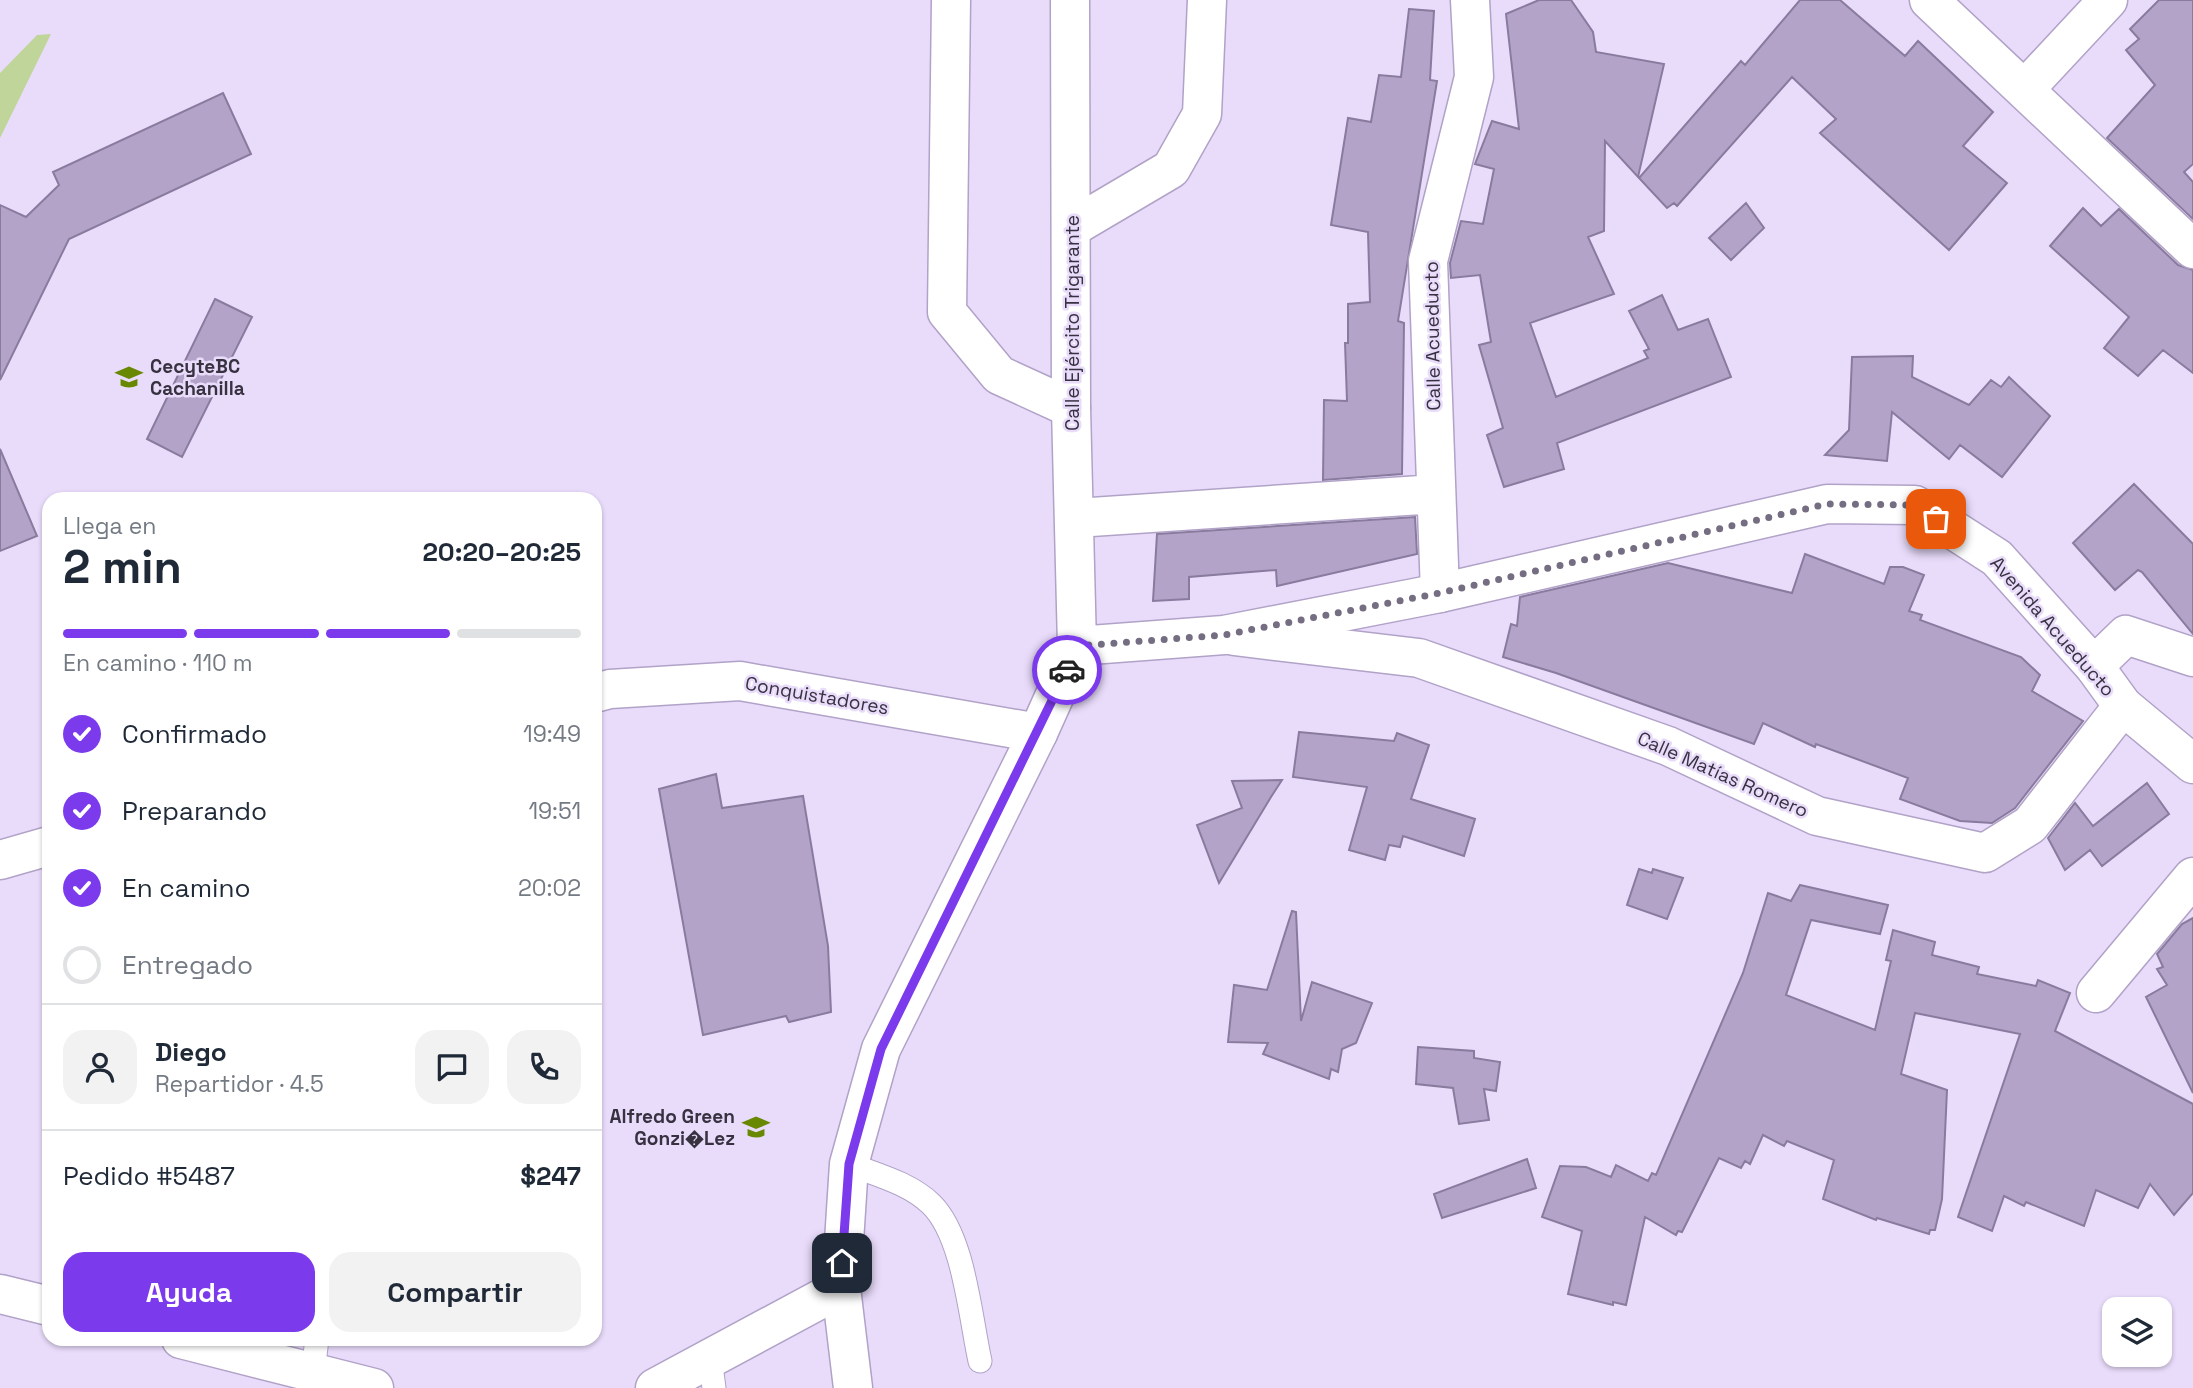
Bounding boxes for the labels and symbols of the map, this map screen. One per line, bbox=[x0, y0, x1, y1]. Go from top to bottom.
street label: Calle Ejército Trigarante bbox=[1060, 215, 1085, 431]
street label: Calle Acueducto bbox=[1419, 261, 1446, 411]
place label: CecyteBC Cachanilla bbox=[150, 354, 245, 401]
school or university icon: CecyteBC Cachanilla bbox=[114, 362, 144, 392]
pin bbox=[1906, 489, 1966, 549]
street label: Avenida Acueducto bbox=[1985, 551, 2120, 702]
courier bbox=[1032, 635, 1102, 705]
street label: Conquistadores bbox=[743, 671, 891, 720]
street label: Calle Matías Romero bbox=[1634, 726, 1812, 823]
place label: Alfredo Green Gonzi�Lez bbox=[610, 1104, 735, 1151]
school or university icon: Alfredo Green Gonzi�Lez bbox=[741, 1112, 771, 1142]
pin bbox=[812, 1233, 872, 1293]

